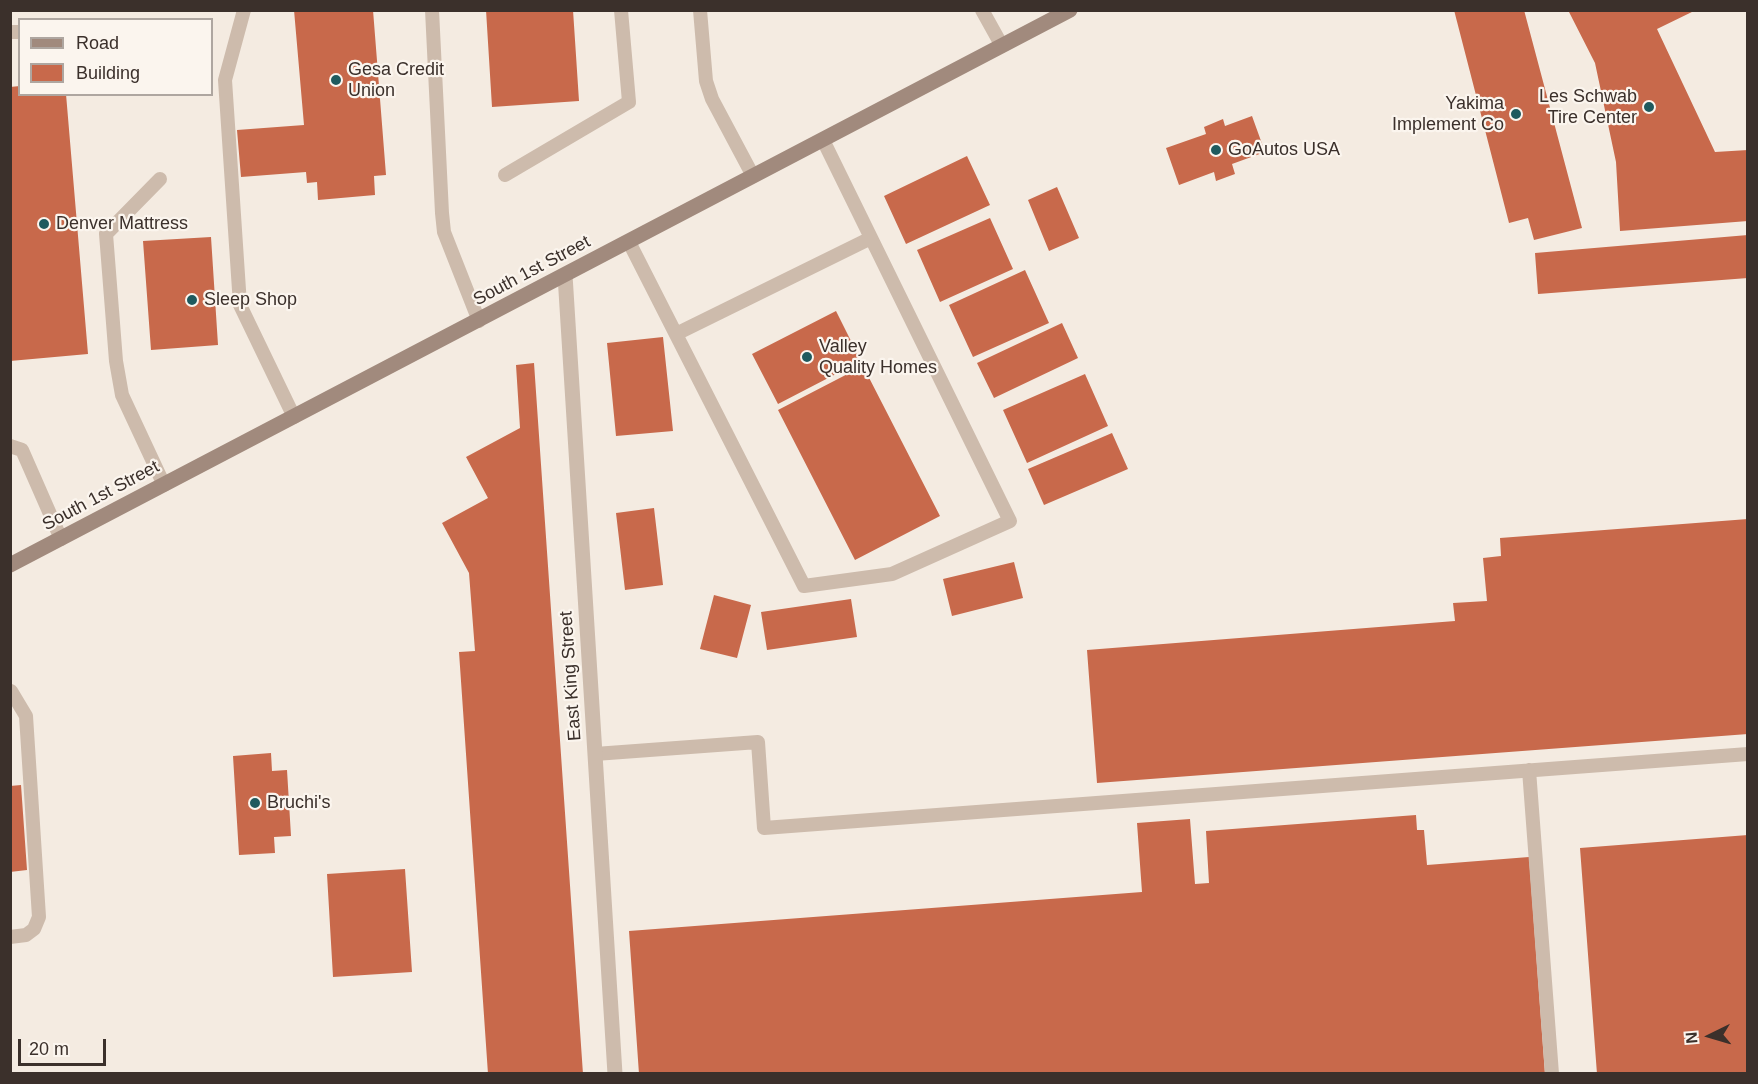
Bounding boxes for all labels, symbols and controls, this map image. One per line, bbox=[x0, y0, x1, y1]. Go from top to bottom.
legend bbox=[18, 18, 213, 96]
text: Road bbox=[76, 33, 119, 53]
place label: Gesa Credit Union bbox=[348, 59, 444, 101]
text: Building bbox=[76, 63, 140, 83]
marker: Gesa Credit Union bbox=[329, 73, 343, 87]
place label: Les Schwab Tire Center bbox=[1539, 86, 1637, 128]
place label: Yakima Implement Co bbox=[1392, 93, 1504, 136]
marker: Les Schwab Tire Center bbox=[1642, 100, 1656, 114]
marker: Yakima Implement Co bbox=[1509, 107, 1523, 121]
place label: GoAutos USA bbox=[1228, 139, 1340, 161]
marker: GoAutos USA bbox=[1209, 143, 1223, 157]
place label: Denver Mattress bbox=[56, 213, 188, 235]
marker: Denver Mattress bbox=[37, 217, 51, 231]
street label: South 1st Street bbox=[470, 231, 594, 311]
place label: Sleep Shop bbox=[204, 289, 297, 311]
marker: Sleep Shop bbox=[185, 293, 199, 307]
place label: Valley Quality Homes bbox=[819, 336, 937, 378]
marker: Valley Quality Homes bbox=[800, 350, 814, 364]
street label: South 1st Street bbox=[39, 456, 163, 536]
street label: East King Street bbox=[556, 610, 586, 742]
place label: Bruchi's bbox=[267, 792, 330, 814]
marker: Bruchi's bbox=[248, 796, 262, 810]
north arrow bbox=[1680, 1006, 1740, 1066]
scale bar bbox=[21, 1027, 110, 1065]
text: N bbox=[1683, 1031, 1701, 1044]
text: 20 m bbox=[29, 1039, 69, 1059]

